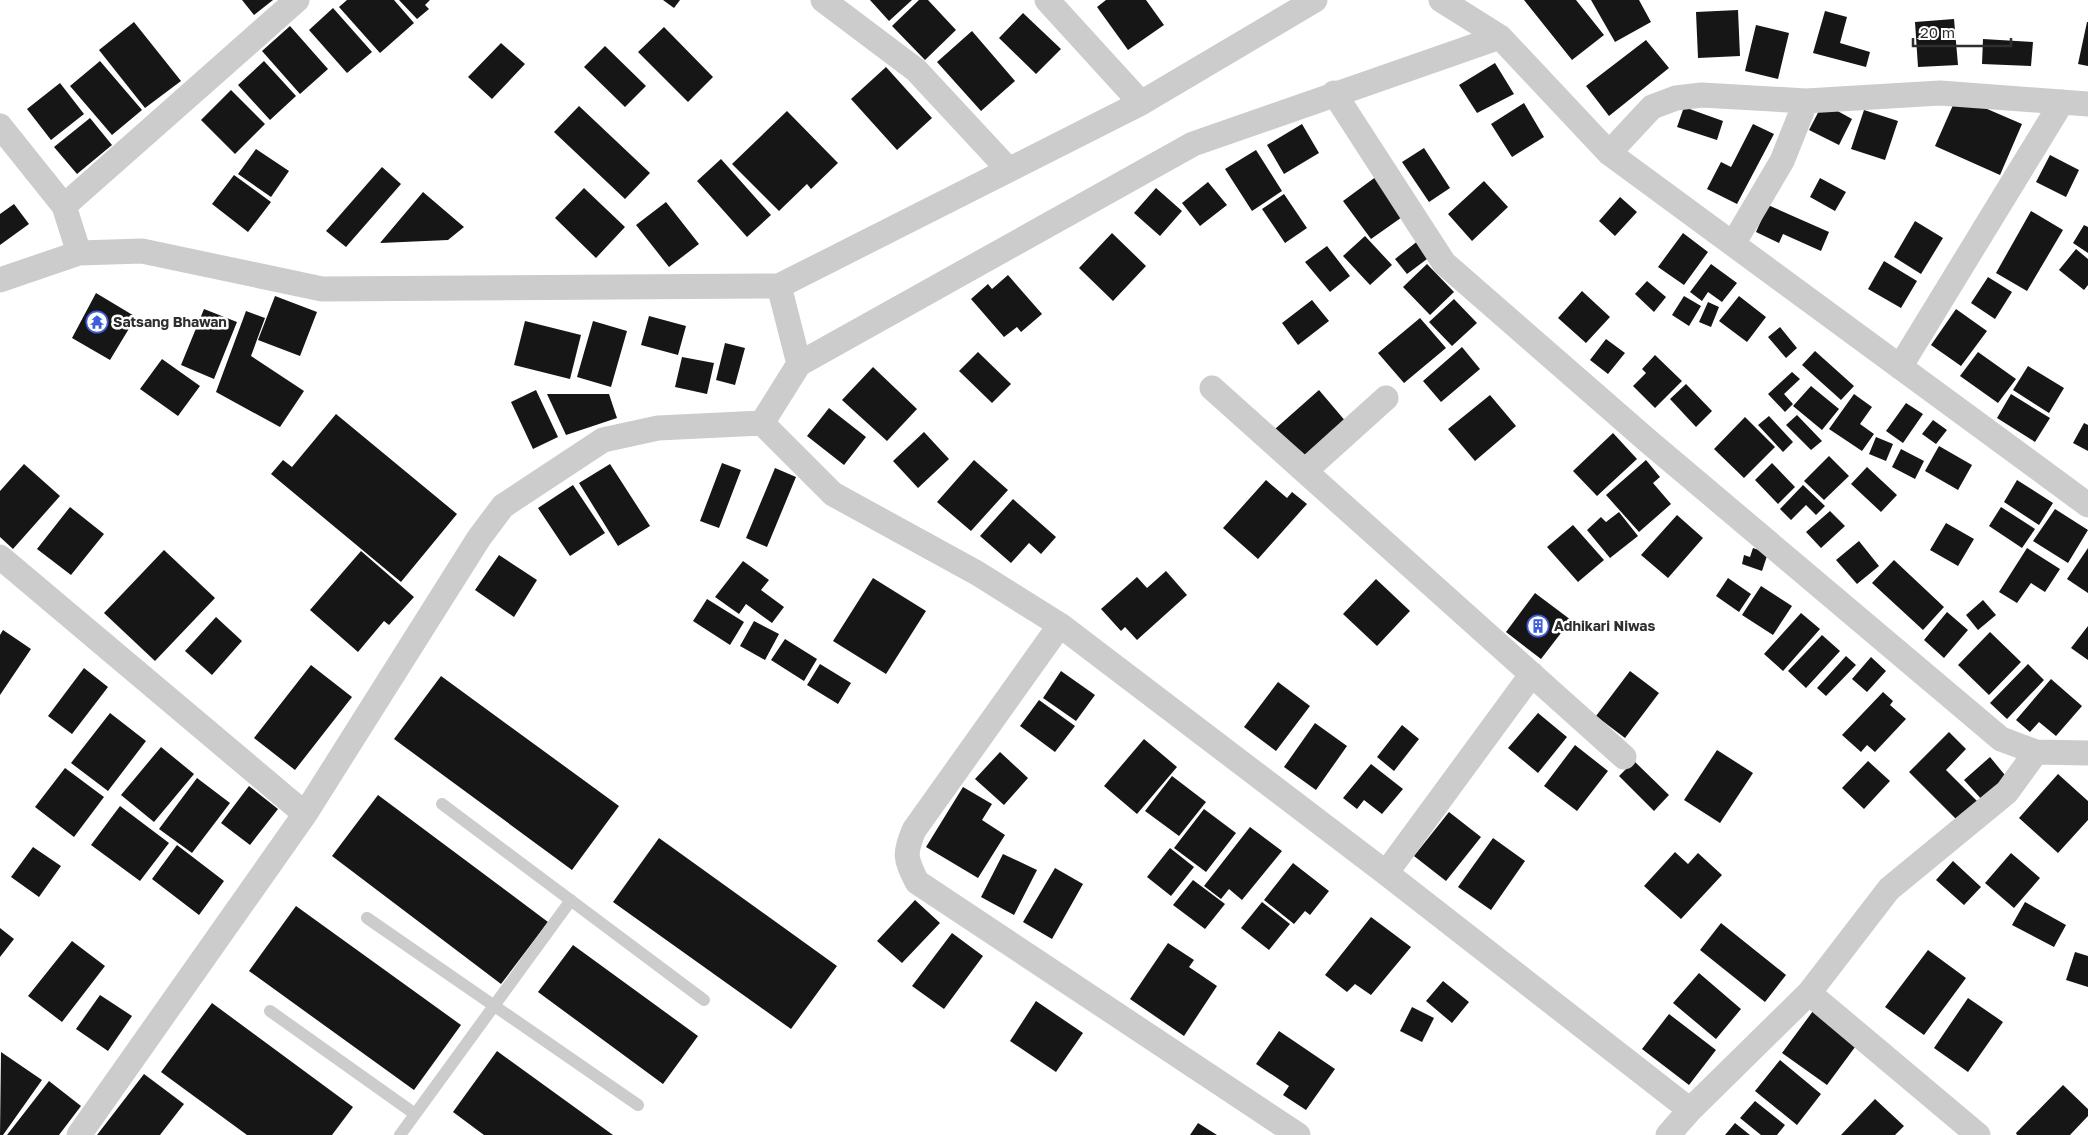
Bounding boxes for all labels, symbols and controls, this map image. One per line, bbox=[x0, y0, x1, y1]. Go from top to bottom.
scale bar bbox=[1913, 15, 2010, 47]
text: 20 m bbox=[1920, 23, 1955, 41]
temple icon: Satsang Bhawan bbox=[85, 310, 109, 334]
place label: Satsang Bhawan bbox=[113, 313, 227, 330]
building icon: Adhikari Niwas bbox=[1526, 614, 1550, 638]
place label: Adhikari Niwas bbox=[1554, 617, 1655, 634]

